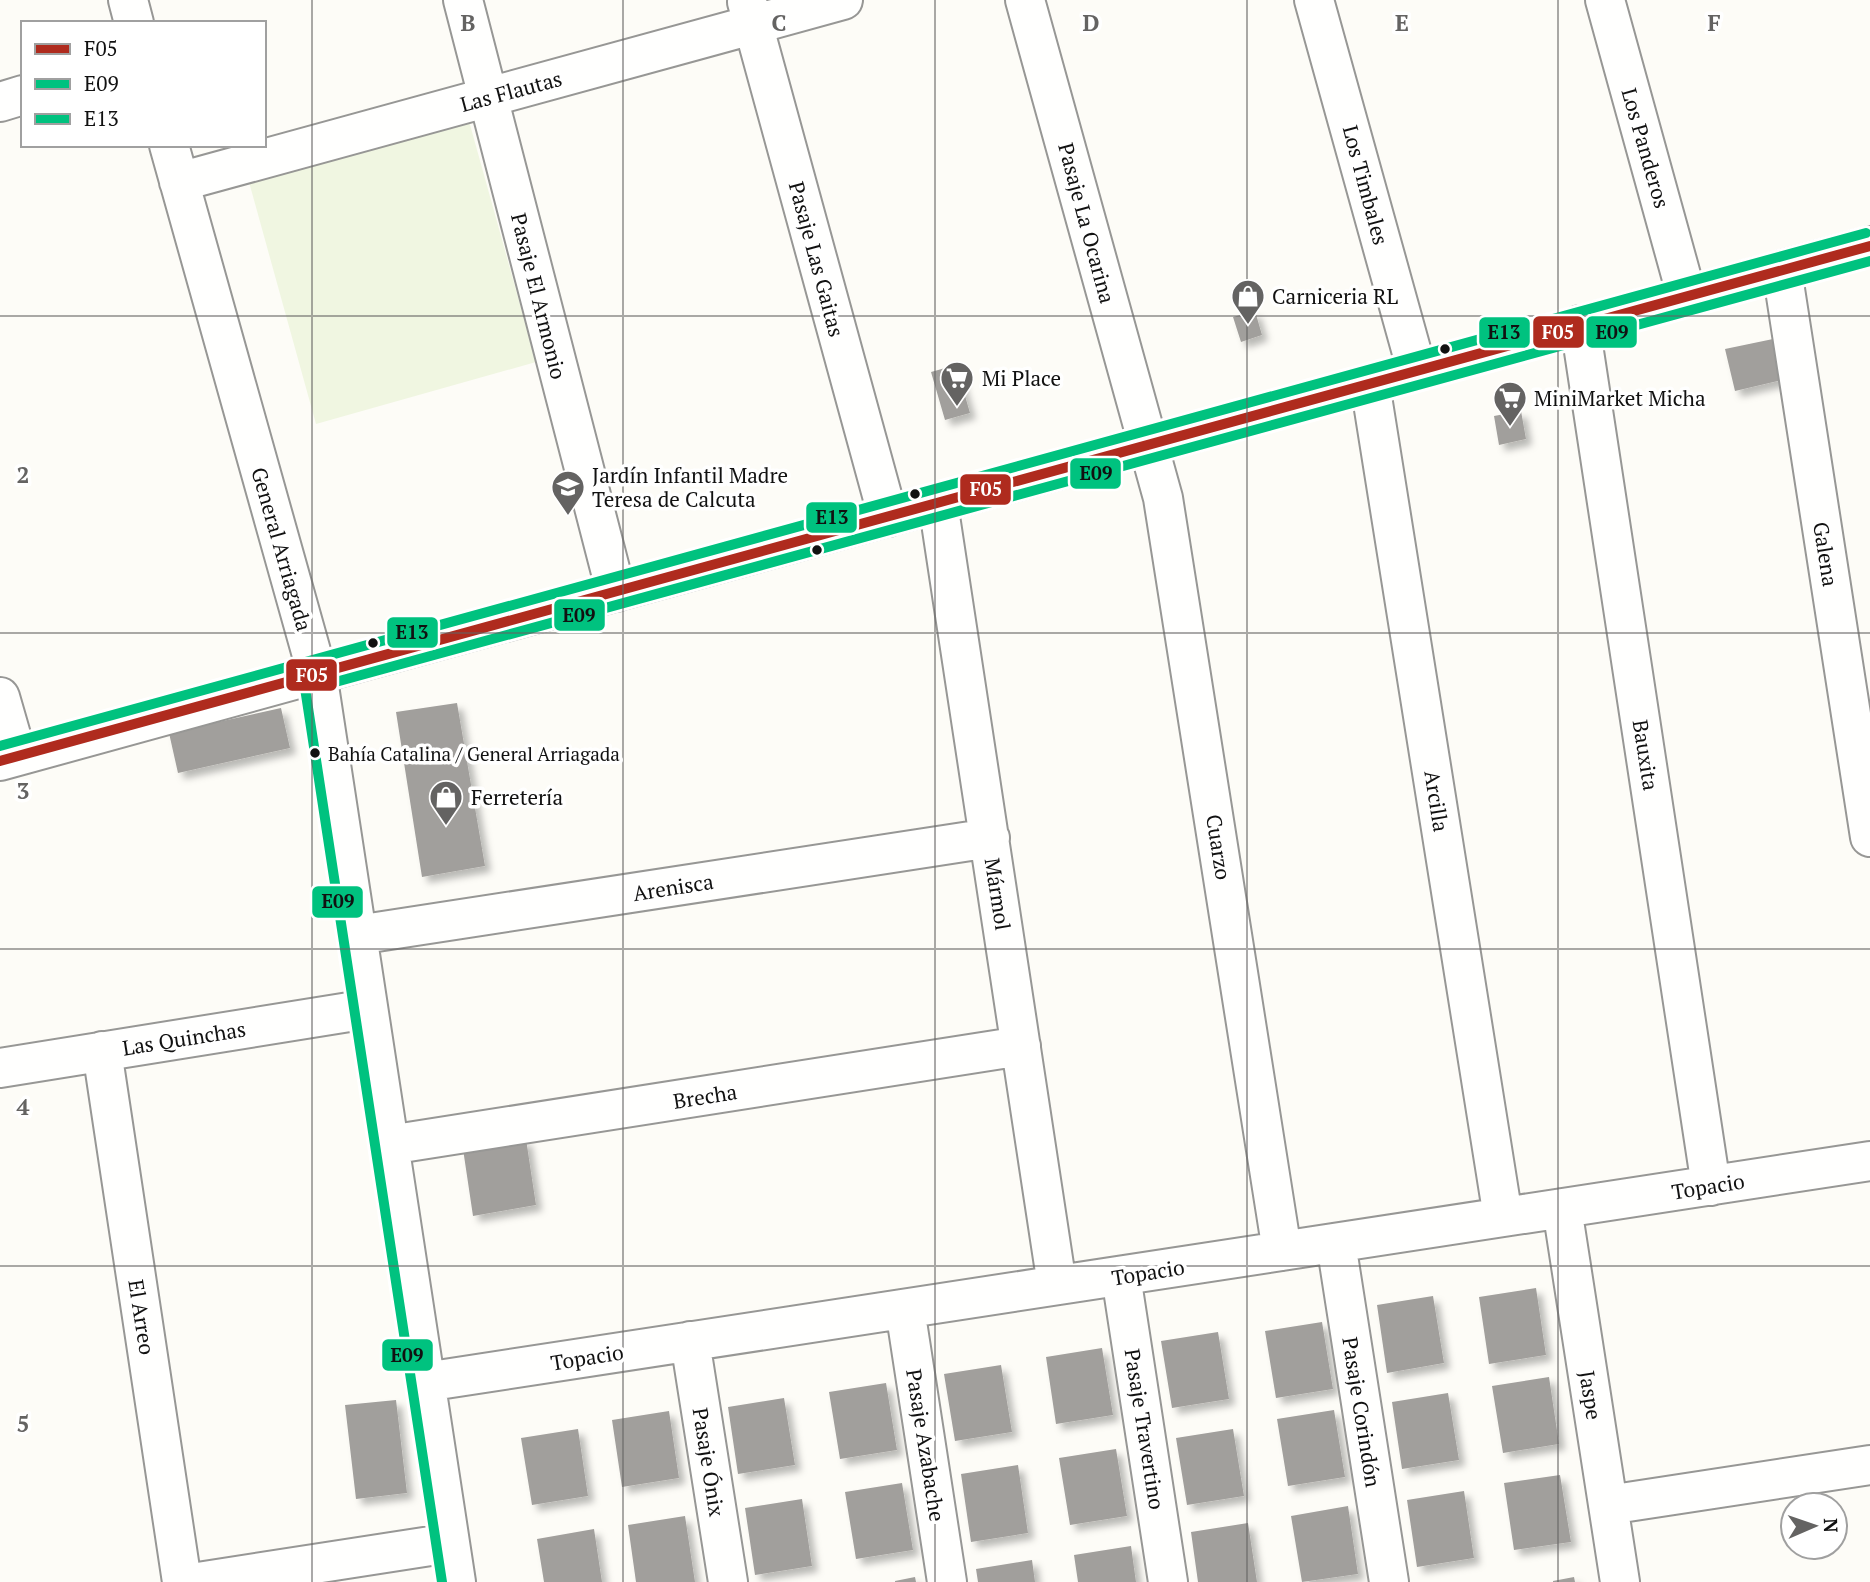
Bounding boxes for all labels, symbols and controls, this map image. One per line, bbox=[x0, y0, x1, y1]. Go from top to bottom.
text: B bbox=[461, 7, 476, 38]
text: C bbox=[772, 7, 787, 38]
text: D bbox=[1083, 7, 1100, 38]
text: E bbox=[1395, 7, 1409, 38]
text: F bbox=[1707, 7, 1721, 38]
legend bbox=[21, 21, 266, 147]
text: F05 bbox=[84, 34, 118, 62]
street label: Las Flautas bbox=[457, 64, 565, 118]
text: E09 bbox=[84, 69, 119, 97]
street label: Los Panderos bbox=[1615, 85, 1677, 211]
text: E13 bbox=[84, 104, 119, 132]
street label: Los Timbales bbox=[1337, 122, 1395, 248]
street label: Pasaje La Ocarina bbox=[1052, 140, 1122, 307]
street label: Pasaje Las Gaitas bbox=[783, 178, 851, 340]
street label: Pasaje El Armonio bbox=[505, 210, 573, 382]
shop icon: Carniceria RL bbox=[1229, 277, 1267, 326]
place label: Carniceria RL bbox=[1272, 282, 1398, 310]
line badge: F05 bbox=[1532, 315, 1585, 349]
line badge: E09 bbox=[1585, 315, 1638, 349]
line badge: E13 bbox=[1478, 316, 1531, 349]
text: E13 bbox=[1488, 319, 1520, 344]
text: F05 bbox=[1542, 319, 1574, 344]
text: E09 bbox=[1596, 319, 1629, 344]
unlabelled marker bbox=[1438, 342, 1452, 356]
supermarket icon: Mi Place bbox=[938, 359, 976, 408]
place label: Mi Place bbox=[982, 364, 1061, 392]
supermarket icon: MiniMarket Micha bbox=[1491, 379, 1529, 428]
place label: MiniMarket Micha bbox=[1534, 384, 1706, 412]
line badge: E09 bbox=[1069, 457, 1122, 490]
text: 2 bbox=[17, 459, 30, 490]
text: E09 bbox=[1080, 460, 1113, 485]
place label: Jardín Infantil Madre Teresa de Calcuta bbox=[592, 461, 788, 513]
street label: General Arriagada bbox=[245, 464, 319, 634]
school or university icon: Jardín Infantil Madre Teresa de Calcuta bbox=[549, 468, 587, 517]
line badge: F05 bbox=[959, 473, 1012, 506]
text: F05 bbox=[970, 476, 1002, 501]
unlabelled marker bbox=[908, 487, 922, 501]
line badge: E13 bbox=[805, 501, 858, 534]
text: E13 bbox=[816, 504, 848, 529]
street label: Galena bbox=[1807, 520, 1845, 589]
unlabelled marker bbox=[810, 543, 824, 557]
line badge: E09 bbox=[553, 598, 606, 632]
text: E09 bbox=[563, 602, 596, 627]
line badge: E13 bbox=[386, 616, 439, 649]
text: E13 bbox=[396, 619, 428, 644]
unlabelled marker bbox=[366, 636, 380, 650]
line badge: F05 bbox=[285, 658, 338, 692]
text: F05 bbox=[296, 662, 328, 687]
street label: Bauxita bbox=[1627, 718, 1665, 793]
place label: Bahía Catalina / General Arriagada bbox=[328, 741, 620, 766]
marker: Bahía Catalina / General Arriagada bbox=[308, 746, 322, 760]
street label: Arcilla bbox=[1418, 768, 1456, 834]
text: 3 bbox=[17, 775, 30, 806]
shop icon: Ferretería bbox=[427, 778, 465, 827]
place label: Ferretería bbox=[471, 783, 563, 811]
street label: Cuarzo bbox=[1200, 812, 1238, 882]
street label: Mármol bbox=[978, 856, 1018, 932]
street label: Arenisca bbox=[631, 867, 716, 907]
line badge: E09 bbox=[311, 885, 364, 919]
text: E09 bbox=[322, 888, 355, 913]
street label: Las Quinchas bbox=[120, 1014, 248, 1062]
street label: Brecha bbox=[671, 1077, 739, 1115]
text: 4 bbox=[17, 1091, 30, 1122]
street label: Topacio bbox=[1670, 1166, 1746, 1206]
street label: Topacio bbox=[1110, 1252, 1186, 1292]
street label: El Arreo bbox=[122, 1277, 162, 1357]
street label: Pasaje Corindón bbox=[1336, 1335, 1388, 1490]
street label: Topacio bbox=[549, 1337, 625, 1377]
line badge: E09 bbox=[381, 1338, 434, 1372]
text: E09 bbox=[391, 1342, 424, 1367]
street label: Pasaje Travertino bbox=[1118, 1346, 1172, 1512]
street label: Pasaje Azabache bbox=[900, 1367, 952, 1523]
street label: Jaspe bbox=[1573, 1368, 1609, 1422]
street label: Pasaje Ónix bbox=[687, 1406, 731, 1518]
text: 5 bbox=[17, 1408, 30, 1439]
north arrow bbox=[1779, 1491, 1849, 1561]
text: N bbox=[1819, 1518, 1844, 1534]

